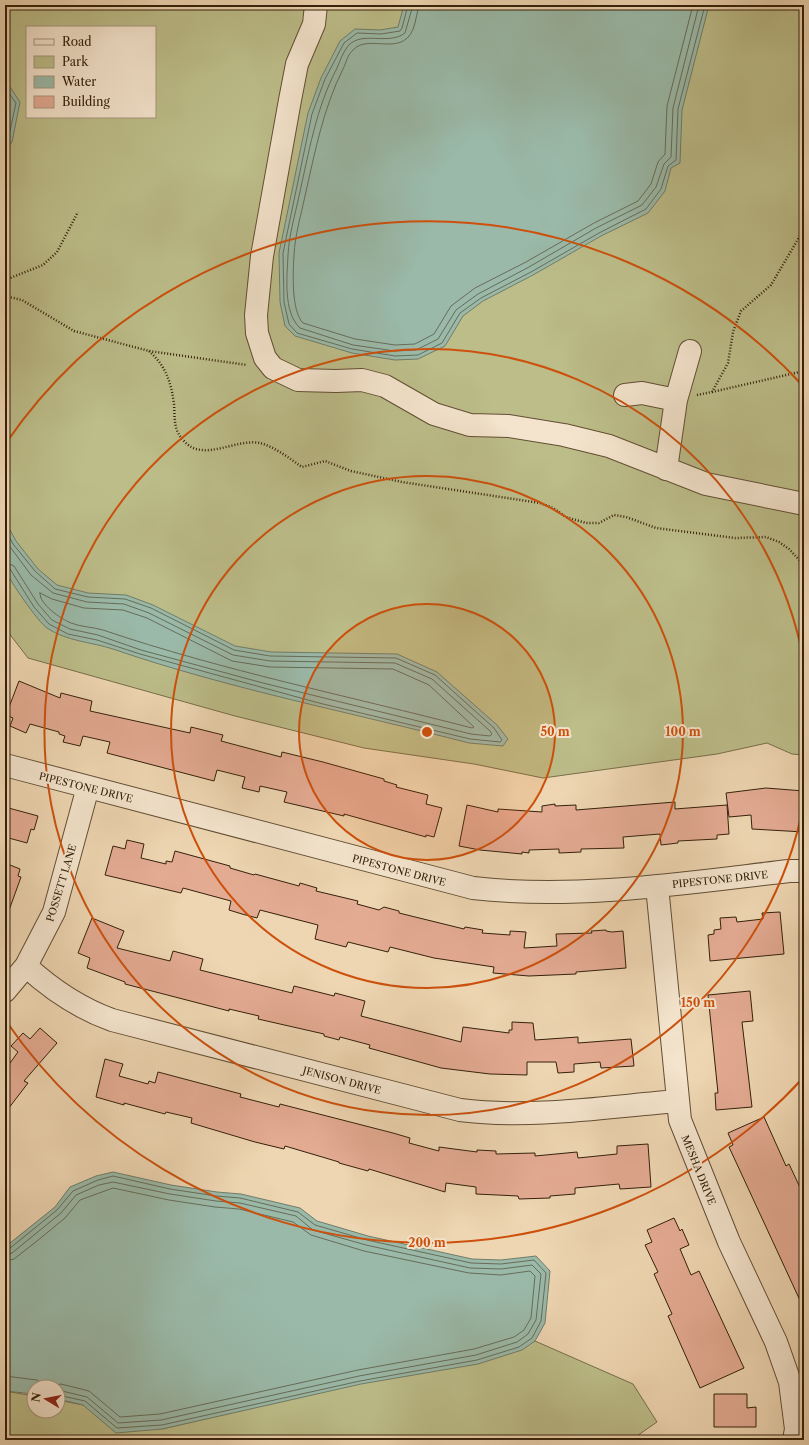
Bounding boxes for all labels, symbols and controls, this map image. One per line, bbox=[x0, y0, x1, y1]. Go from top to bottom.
legend bbox=[26, 26, 156, 118]
text: Road bbox=[62, 34, 92, 49]
text: Park bbox=[62, 54, 89, 69]
text: Water bbox=[61, 74, 96, 89]
text: Building bbox=[62, 94, 110, 109]
text: 50 m bbox=[540, 724, 570, 739]
text: 100 m bbox=[665, 724, 701, 739]
centre of rings bbox=[420, 725, 434, 739]
street label: PIPESTONE DRIVE bbox=[38, 770, 134, 805]
street label: POSSETT LANE bbox=[44, 843, 79, 923]
street label: PIPESTONE DRIVE bbox=[351, 852, 447, 889]
street label: PIPESTONE DRIVE bbox=[671, 868, 769, 891]
text: 150 m bbox=[681, 995, 715, 1010]
street label: JENISON DRIVE bbox=[299, 1063, 383, 1097]
street label: MESHA DRIVE bbox=[679, 1133, 719, 1207]
text: 200 m bbox=[408, 1235, 446, 1250]
north arrow bbox=[26, 1379, 66, 1419]
text: N bbox=[28, 1391, 44, 1403]

